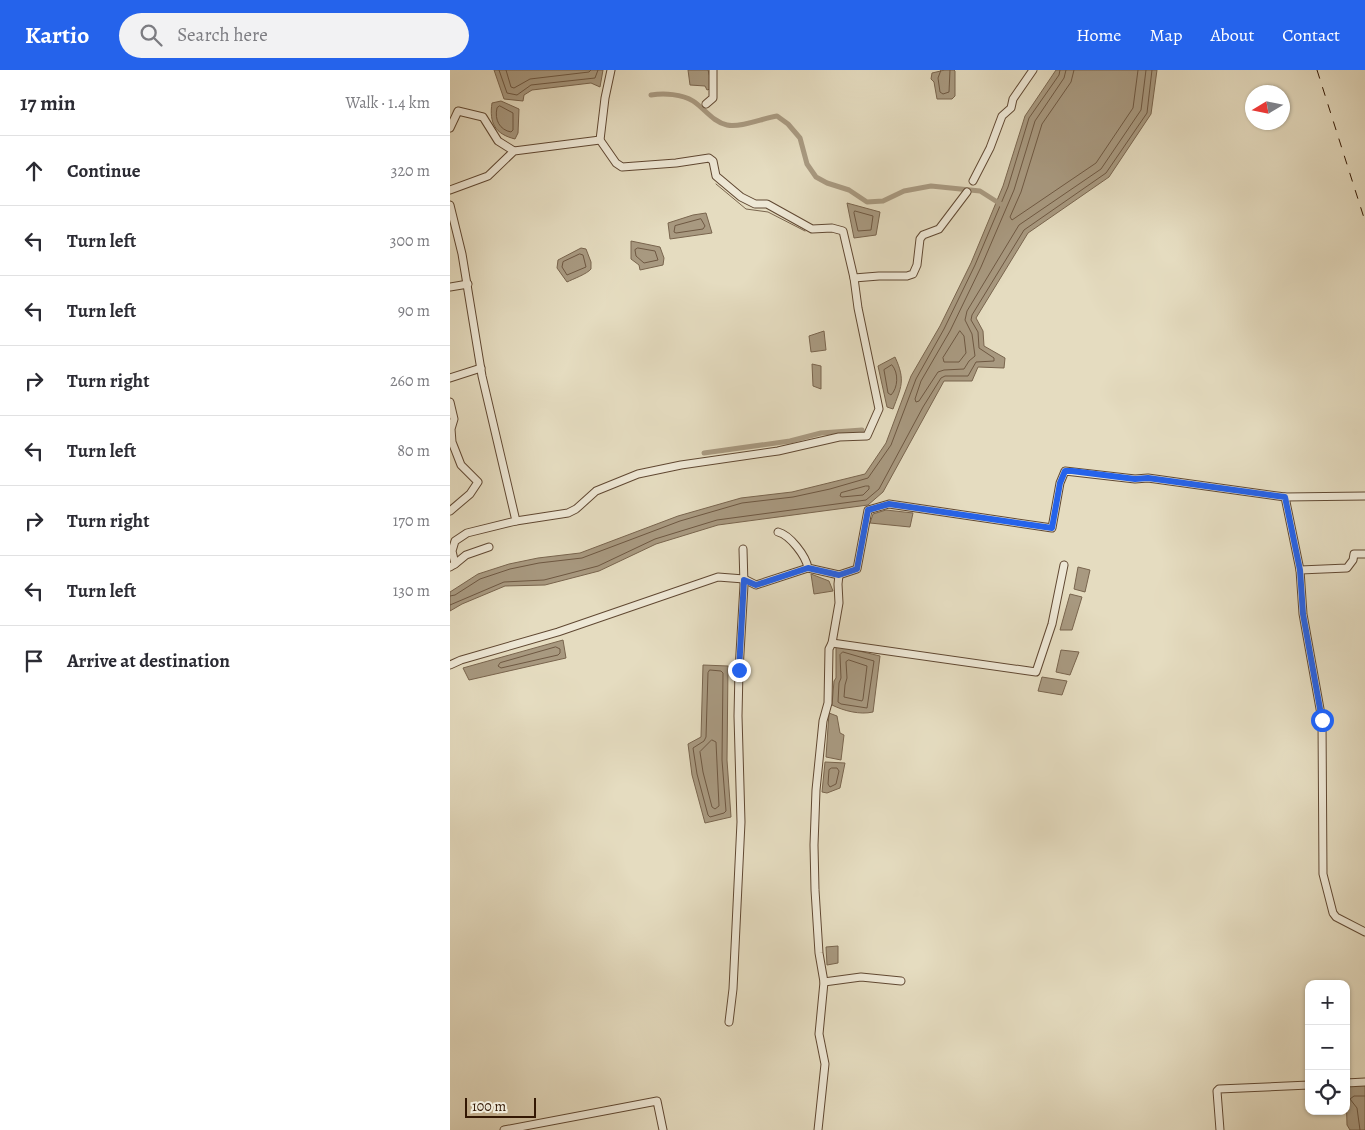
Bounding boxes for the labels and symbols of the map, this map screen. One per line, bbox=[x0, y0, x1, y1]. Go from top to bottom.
north arrow bbox=[1245, 85, 1290, 130]
route end bbox=[728, 659, 751, 682]
route start bbox=[1311, 709, 1334, 732]
scale bar bbox=[465, 1095, 536, 1118]

